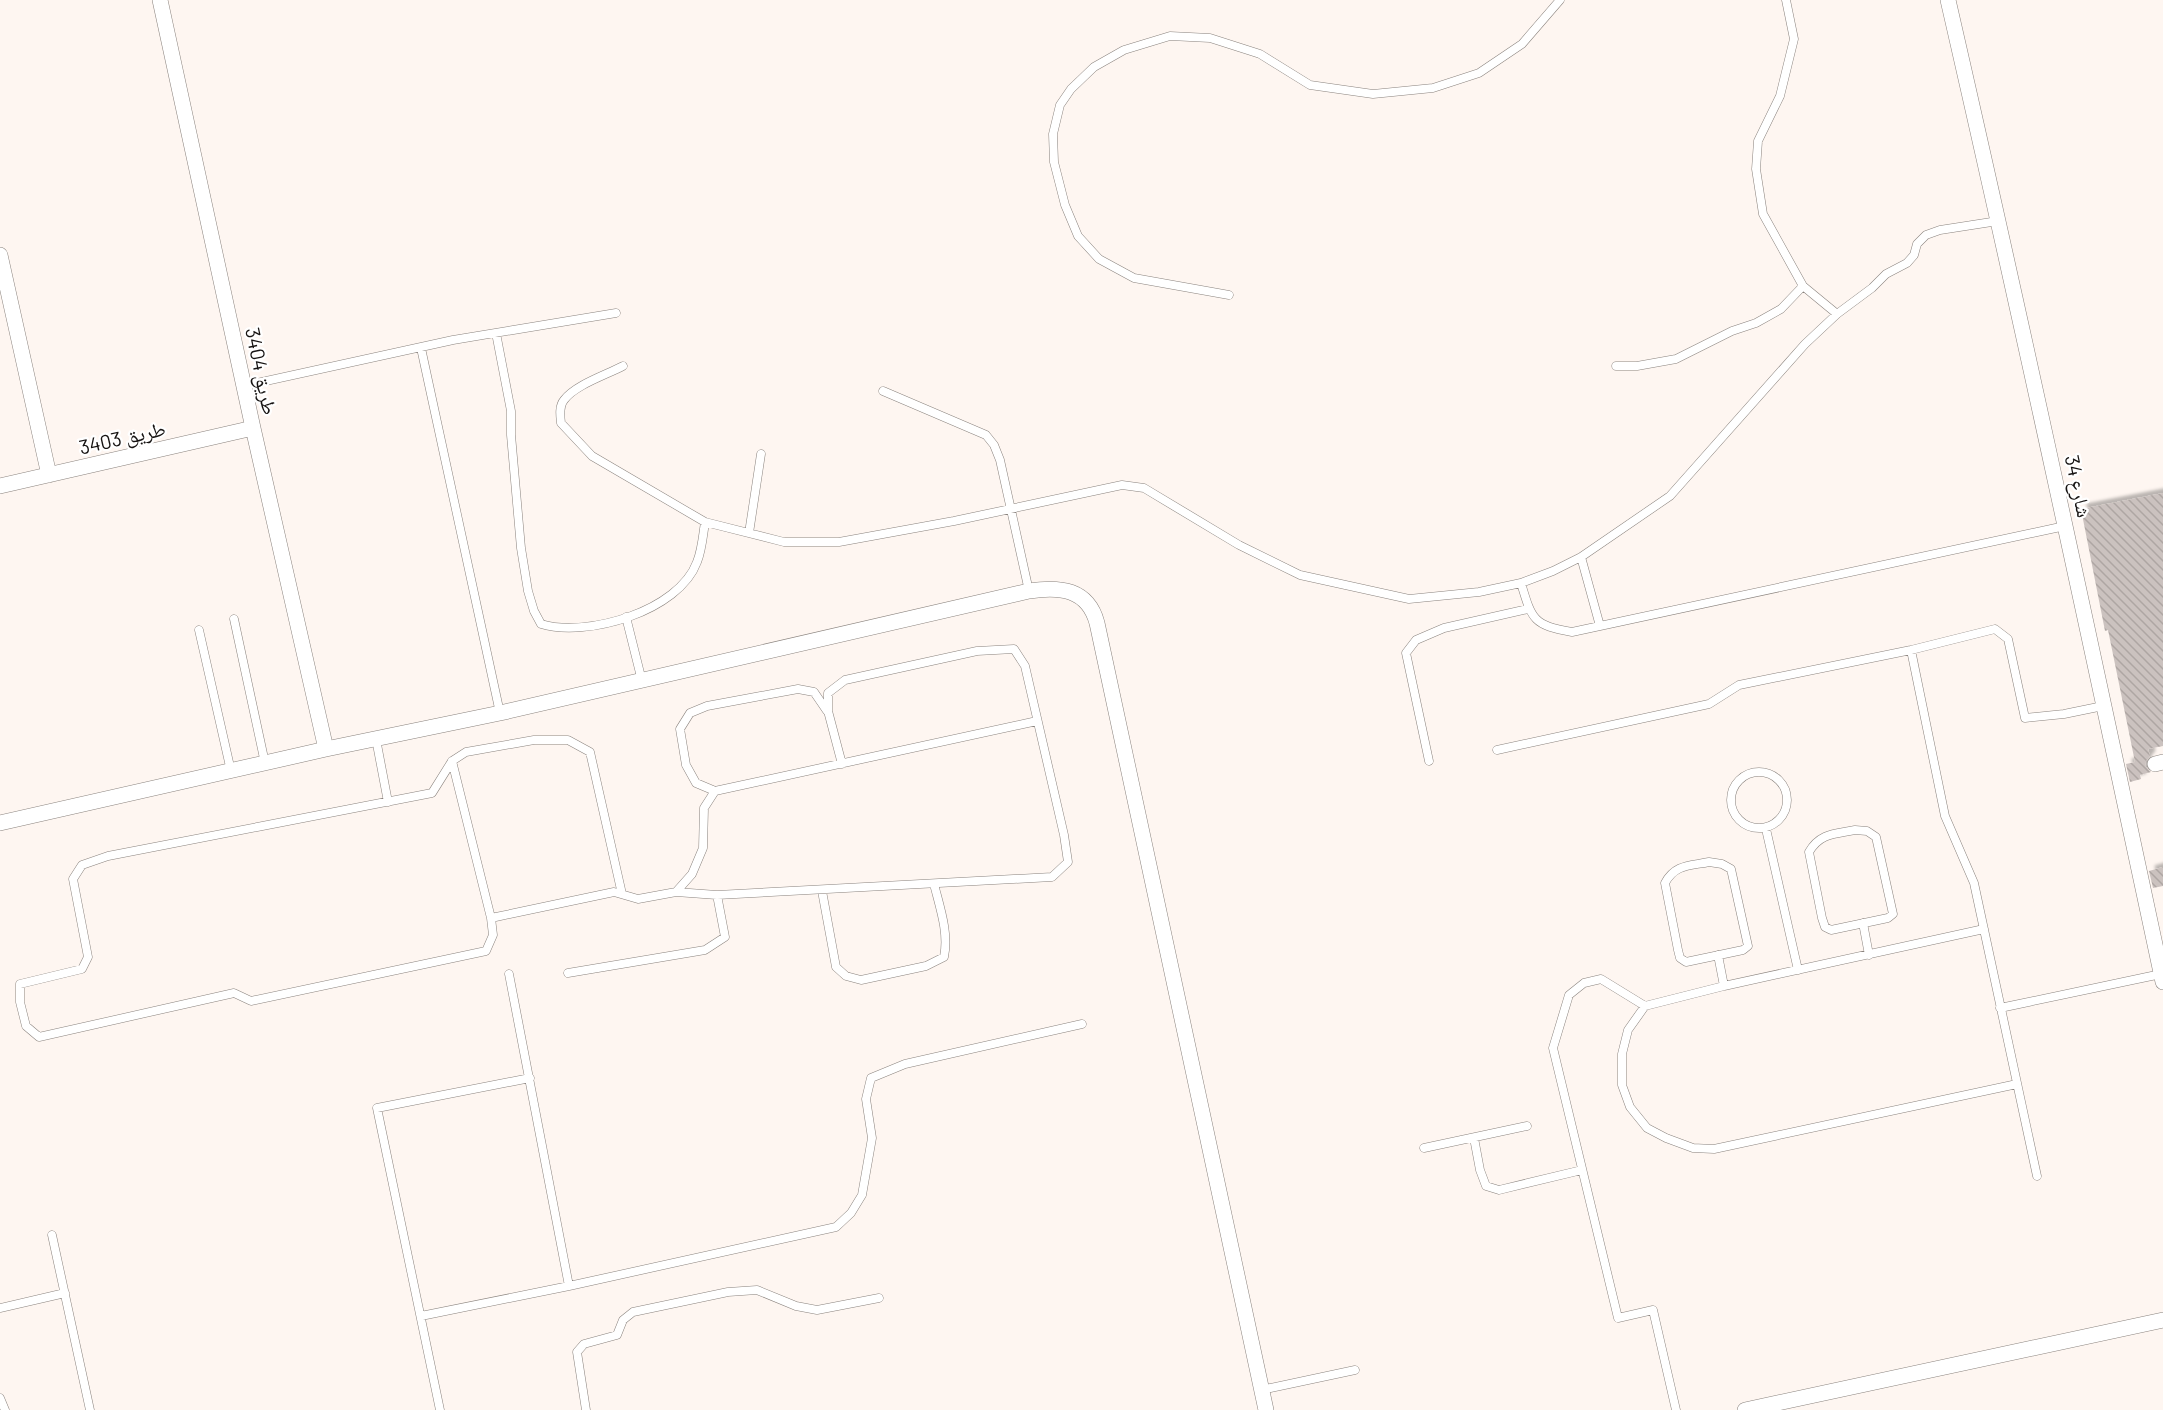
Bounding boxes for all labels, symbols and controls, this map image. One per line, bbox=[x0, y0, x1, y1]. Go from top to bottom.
street label: طريق 3404 bbox=[240, 325, 283, 417]
street label: طريق 3403 bbox=[76, 415, 168, 460]
street label: شارع 34 bbox=[2059, 453, 2097, 520]

